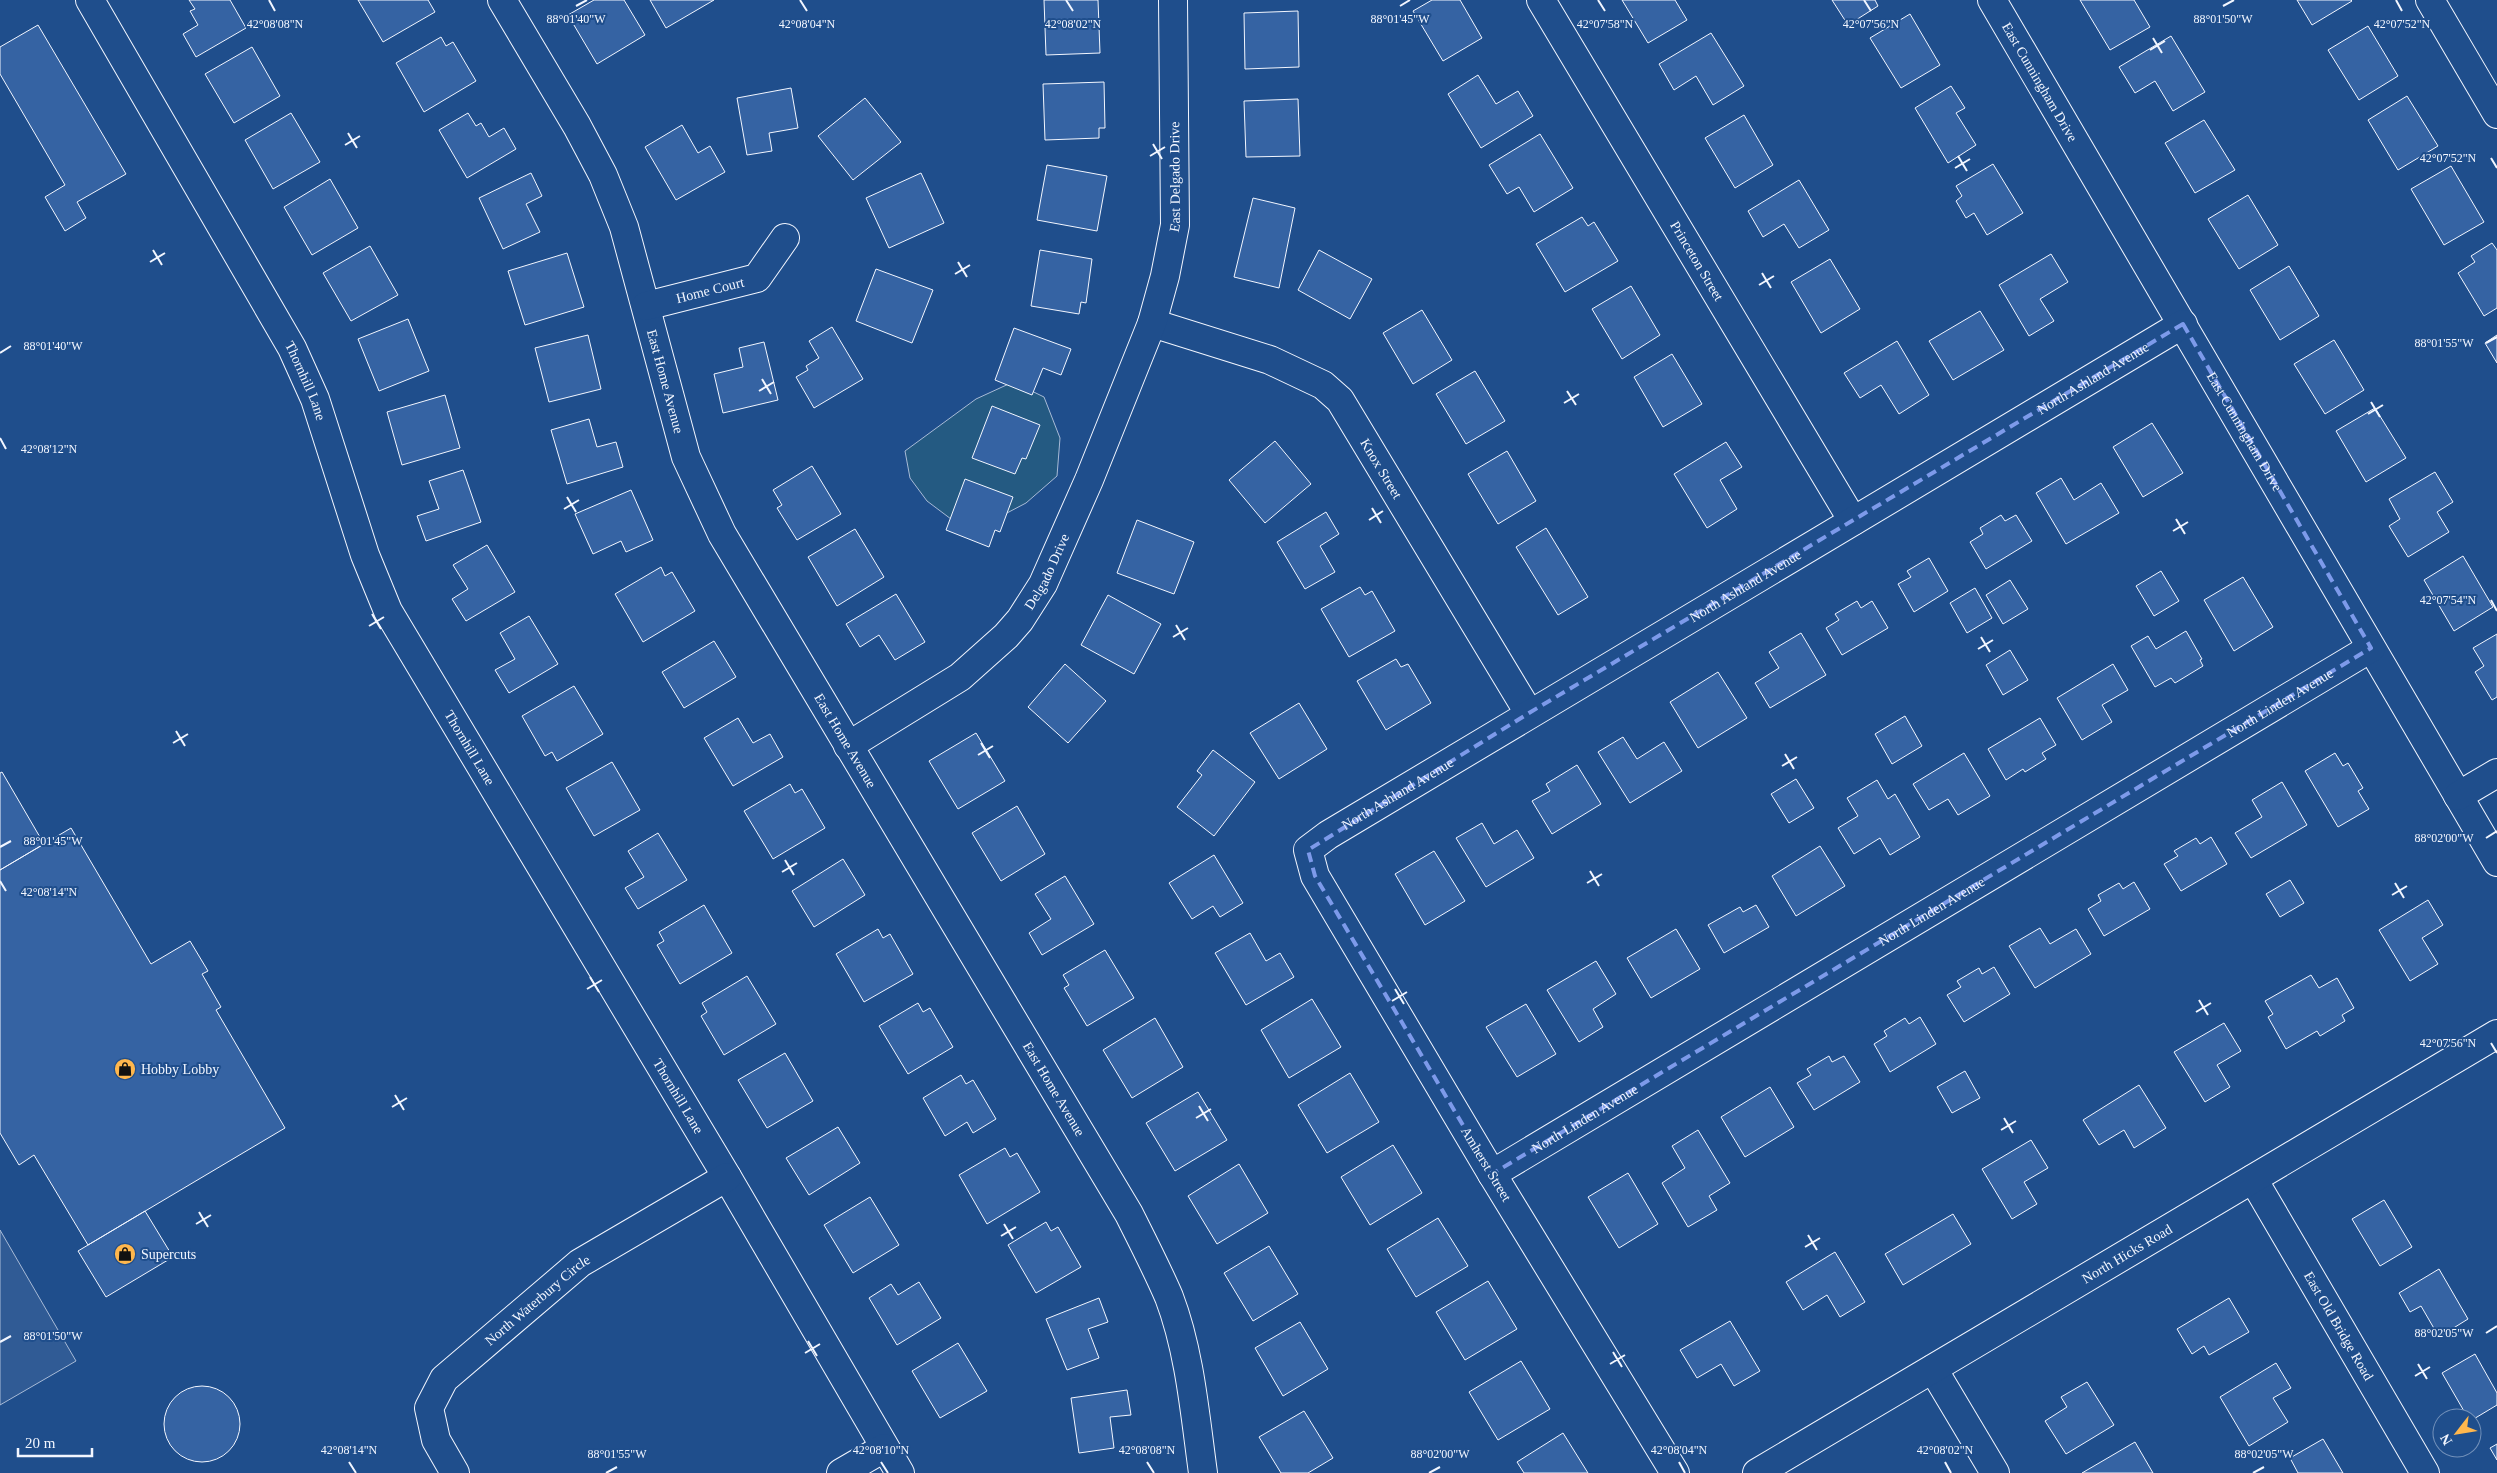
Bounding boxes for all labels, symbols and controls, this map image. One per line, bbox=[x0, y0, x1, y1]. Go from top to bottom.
text: 88°01'40"W bbox=[546, 12, 606, 26]
text: 88°01'45"W bbox=[1370, 12, 1430, 26]
text: 88°01'50"W bbox=[2193, 12, 2253, 26]
text: 42°08'08"N bbox=[247, 17, 304, 31]
text: 42°08'04"N bbox=[779, 17, 836, 31]
text: 42°08'02"N bbox=[1045, 17, 1102, 31]
text: 42°07'58"N bbox=[1577, 17, 1634, 31]
text: 42°07'56"N bbox=[1843, 17, 1900, 31]
text: 42°07'52"N bbox=[2374, 17, 2431, 31]
street label: East Cunningham Drive bbox=[1999, 20, 2081, 144]
street label: East Delgado Drive bbox=[1166, 121, 1183, 233]
text: 42°07'52"N bbox=[2420, 151, 2477, 165]
street label: Princeton Street bbox=[1668, 218, 1727, 303]
street label: Home Court bbox=[674, 274, 746, 306]
street label: East Home Avenue bbox=[644, 328, 687, 435]
text: 88°01'55"W bbox=[2414, 336, 2474, 350]
text: 88°01'40"W bbox=[23, 339, 83, 353]
street label: Thornhill Lane bbox=[282, 339, 329, 422]
street label: North Ashland Avenue bbox=[2034, 339, 2151, 417]
street label: East Cunningham Drive bbox=[2204, 369, 2285, 494]
street label: Knox Street bbox=[1358, 436, 1405, 501]
text: 42°08'12"N bbox=[21, 442, 78, 456]
street label: Delgado Drive bbox=[1021, 531, 1072, 612]
street label: North Ashland Avenue bbox=[1687, 547, 1804, 625]
text: 42°07'54"N bbox=[2420, 593, 2477, 607]
street label: North Linden Avenue bbox=[2224, 665, 2336, 740]
street label: East Home Avenue bbox=[812, 691, 880, 790]
street label: Thornhill Lane bbox=[442, 708, 498, 788]
street label: North Ashland Avenue bbox=[1339, 754, 1456, 833]
text: 88°02'00"W bbox=[2414, 831, 2474, 845]
text: 88°01'45"W bbox=[23, 834, 83, 848]
street label: North Linden Avenue bbox=[1876, 874, 1987, 949]
text: 42°08'14"N bbox=[21, 885, 78, 899]
text: 42°07'56"N bbox=[2420, 1036, 2477, 1050]
street label: East Home Avenue bbox=[1020, 1039, 1088, 1139]
street label: Thornhill Lane bbox=[650, 1056, 707, 1136]
shop icon: Hobby Lobby bbox=[113, 1057, 137, 1081]
place label: Hobby Lobby bbox=[141, 1062, 219, 1077]
street label: North Linden Avenue bbox=[1529, 1081, 1640, 1156]
street label: Amherst Street bbox=[1458, 1124, 1514, 1204]
street label: North Hicks Road bbox=[2079, 1221, 2174, 1286]
shop icon: Supercuts bbox=[113, 1242, 137, 1266]
place label: Supercuts bbox=[141, 1247, 196, 1262]
street label: North Waterbury Circle bbox=[482, 1251, 592, 1348]
street label: East Old Bridge Road bbox=[2301, 1269, 2376, 1383]
text: 88°02'05"W bbox=[2414, 1326, 2474, 1340]
text: 88°01'50"W bbox=[23, 1329, 83, 1343]
north arrow bbox=[2432, 1408, 2482, 1458]
scale bar bbox=[18, 1426, 91, 1458]
text: N bbox=[2437, 1431, 2455, 1448]
text: 20 m bbox=[25, 1435, 56, 1451]
text: 42°08'14"N bbox=[321, 1443, 378, 1457]
text: 42°08'10"N bbox=[853, 1443, 910, 1457]
text: 42°08'08"N bbox=[1119, 1443, 1176, 1457]
text: 42°08'04"N bbox=[1651, 1443, 1708, 1457]
text: 42°08'02"N bbox=[1917, 1443, 1974, 1457]
text: 88°01'55"W bbox=[587, 1447, 647, 1461]
text: 88°02'00"W bbox=[1410, 1447, 1470, 1461]
text: 88°02'05"W bbox=[2234, 1447, 2294, 1461]

